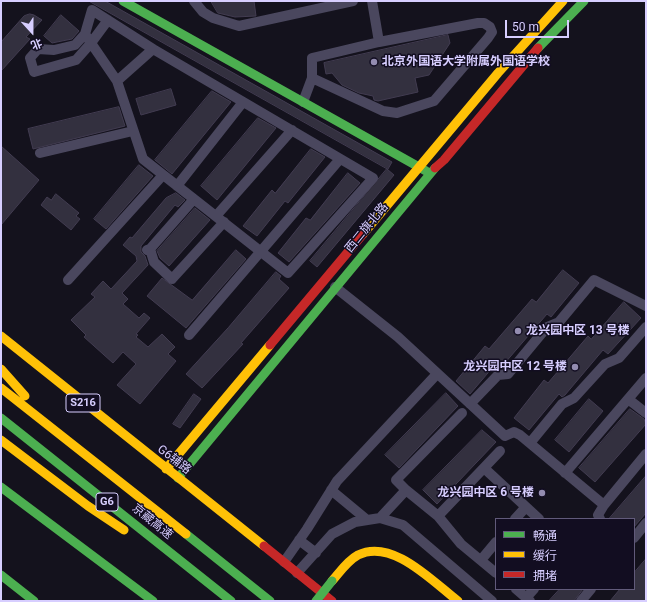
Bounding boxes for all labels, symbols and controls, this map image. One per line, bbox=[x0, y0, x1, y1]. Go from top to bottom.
north arrow bbox=[12, 12, 52, 52]
scale bar bbox=[507, 12, 571, 38]
text: 50 m bbox=[512, 20, 539, 34]
text: 北 bbox=[29, 36, 44, 52]
place label: 北京外国语大学附属外国语学校 bbox=[382, 55, 550, 69]
marker: 北京外国语大学附属外国语学校 bbox=[369, 57, 379, 67]
street label: 西二旗北路 bbox=[343, 200, 391, 256]
place label: 龙兴园中区 13 号楼 bbox=[526, 324, 630, 338]
marker: 龙兴园中区 13 号楼 bbox=[513, 326, 523, 336]
place label: 龙兴园中区 12 号楼 bbox=[463, 360, 567, 374]
marker: 龙兴园中区 12 号楼 bbox=[570, 362, 580, 372]
road number: S216 bbox=[66, 394, 100, 412]
street label: G6辅路 bbox=[154, 442, 194, 478]
place label: 龙兴园中区 6 号楼 bbox=[437, 486, 534, 500]
marker: 龙兴园中区 6 号楼 bbox=[537, 488, 547, 498]
road number: G6 bbox=[96, 493, 118, 511]
street label: 京藏高速 bbox=[129, 501, 175, 543]
legend bbox=[495, 518, 635, 590]
text: 畅通 bbox=[533, 529, 557, 543]
text: 缓行 bbox=[533, 549, 557, 563]
text: 拥堵 bbox=[533, 569, 557, 583]

